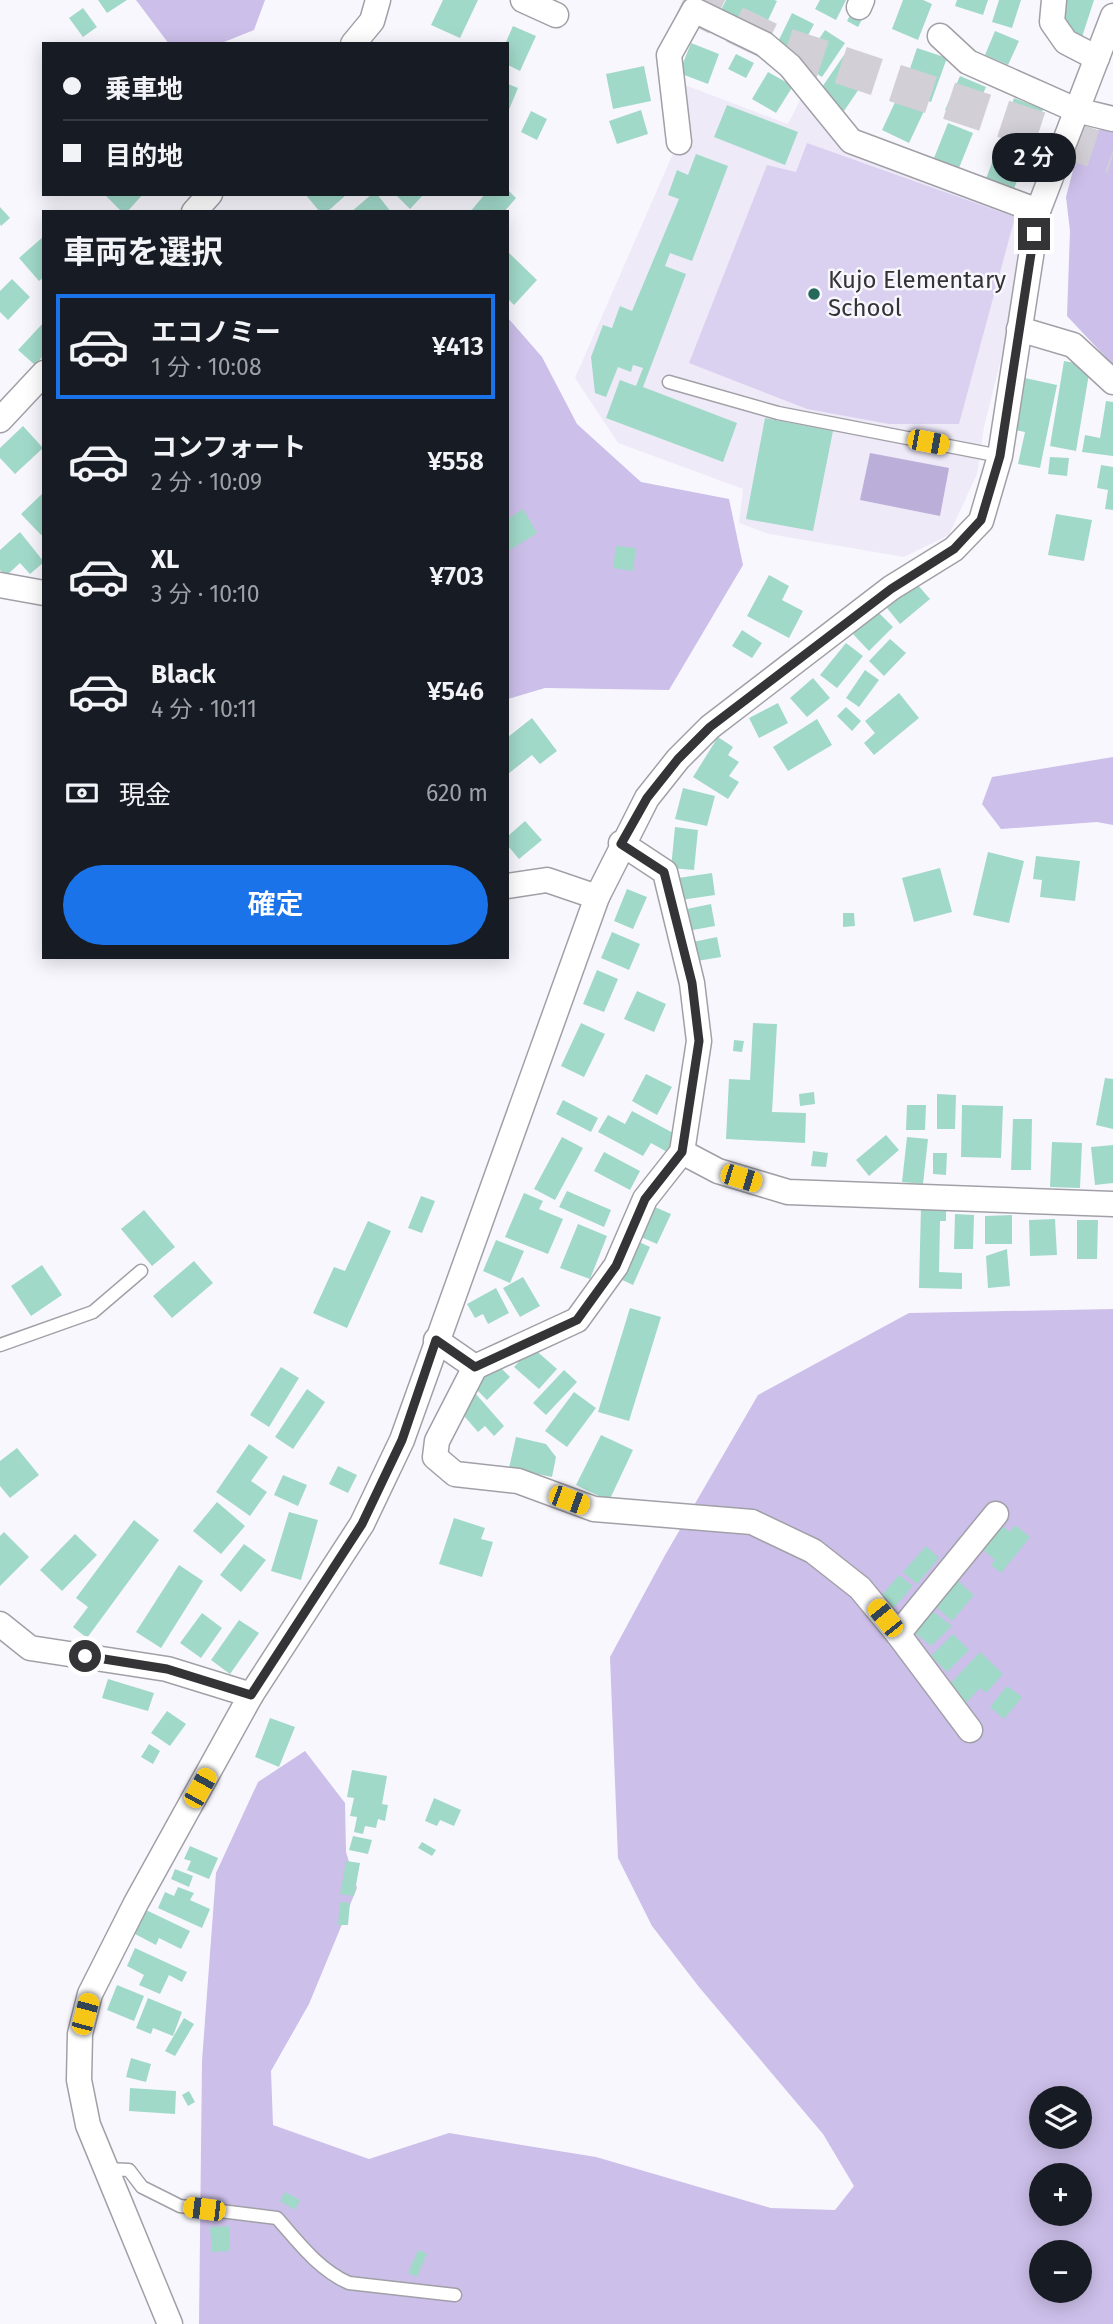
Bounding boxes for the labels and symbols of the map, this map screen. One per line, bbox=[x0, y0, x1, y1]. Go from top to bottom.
callout: 2 分 bbox=[992, 132, 1076, 182]
route end bbox=[1018, 218, 1050, 250]
place label: Kujo Elementary School bbox=[828, 266, 1006, 322]
marker: Kujo Elementary School bbox=[806, 286, 822, 302]
car bbox=[906, 428, 951, 456]
car bbox=[718, 1162, 765, 1194]
car bbox=[546, 1483, 593, 1517]
car bbox=[864, 1595, 907, 1641]
route start bbox=[69, 1640, 101, 1672]
car bbox=[181, 1765, 220, 1811]
car bbox=[70, 1991, 101, 2037]
car bbox=[182, 2196, 227, 2222]

